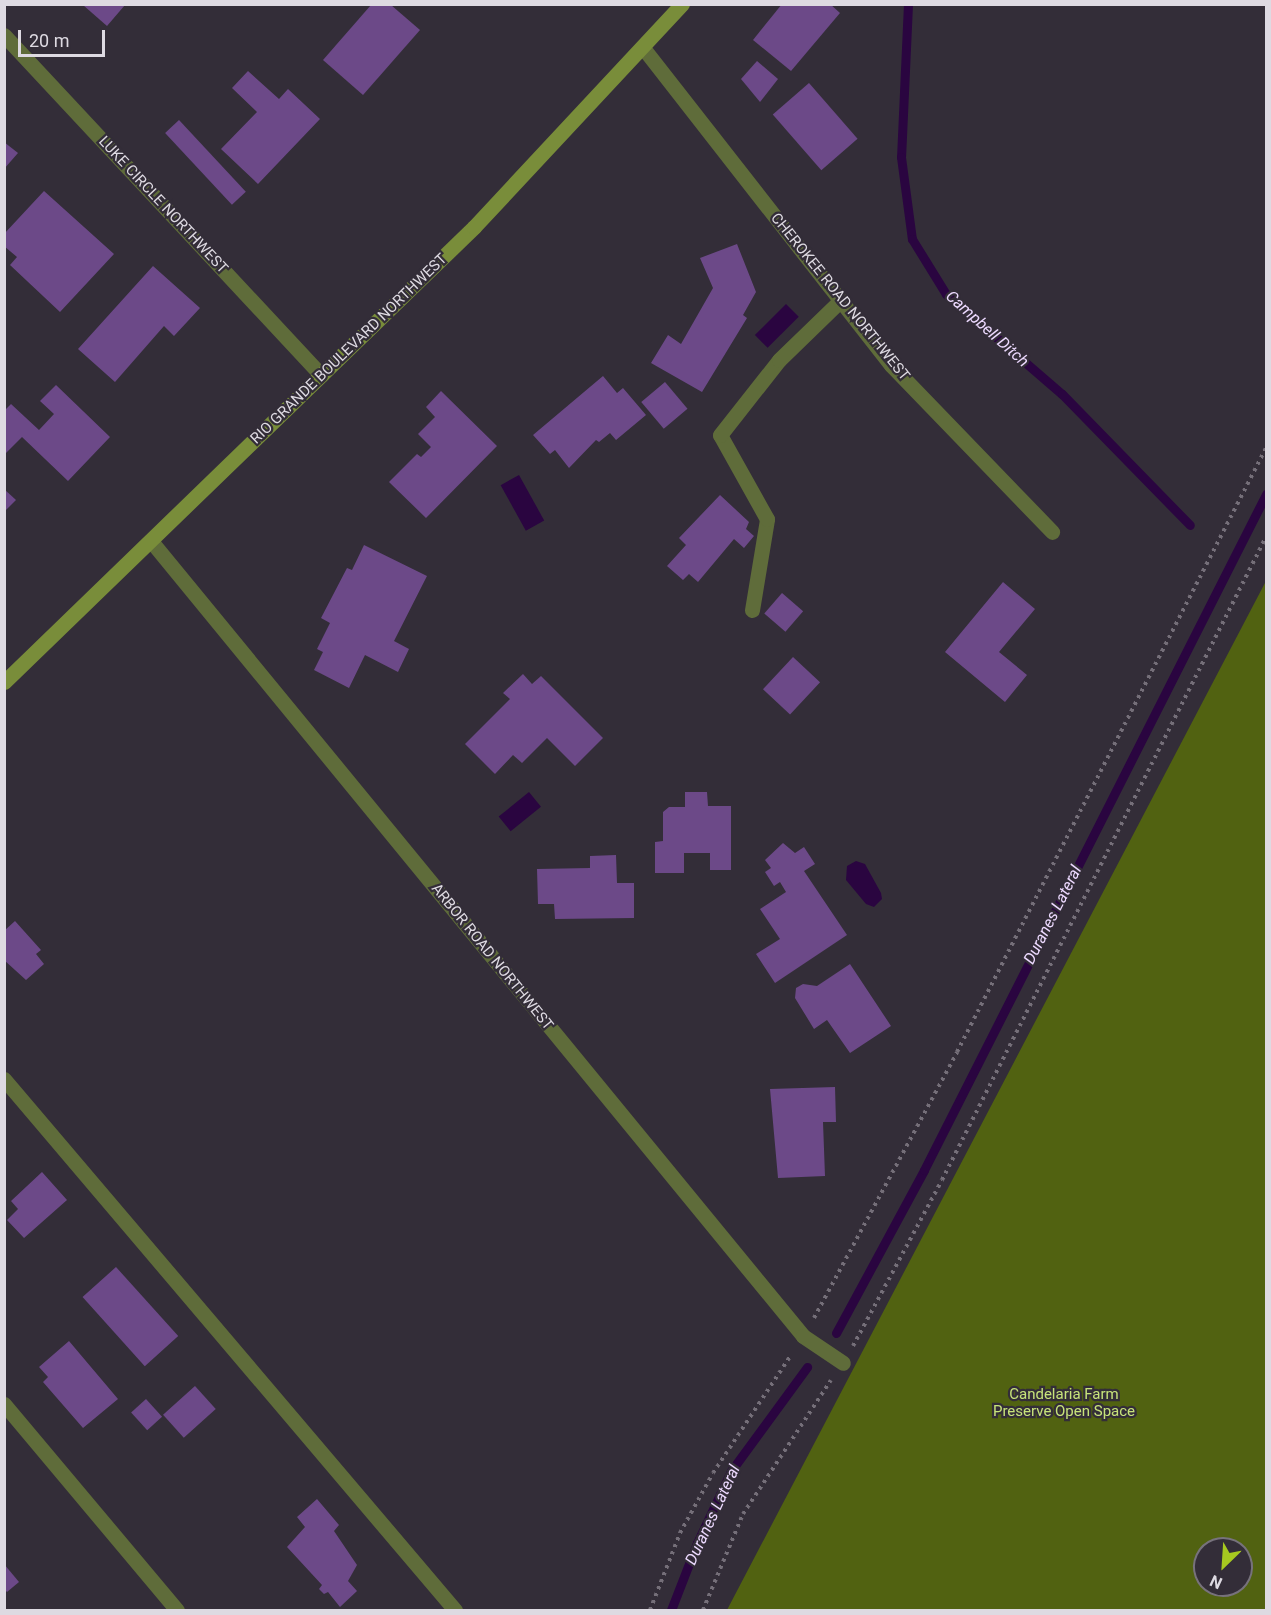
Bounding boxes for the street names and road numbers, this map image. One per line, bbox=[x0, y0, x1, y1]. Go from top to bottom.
street label: LUKE CIRCLE NORTHWEST bbox=[95, 133, 231, 277]
street label: CHEROKEE ROAD NORTHWEST bbox=[767, 210, 913, 384]
street label: RIO GRANDE BOULEVARD NORTHWEST bbox=[247, 250, 451, 448]
street label: ARBOR ROAD NORTHWEST bbox=[427, 880, 557, 1034]

